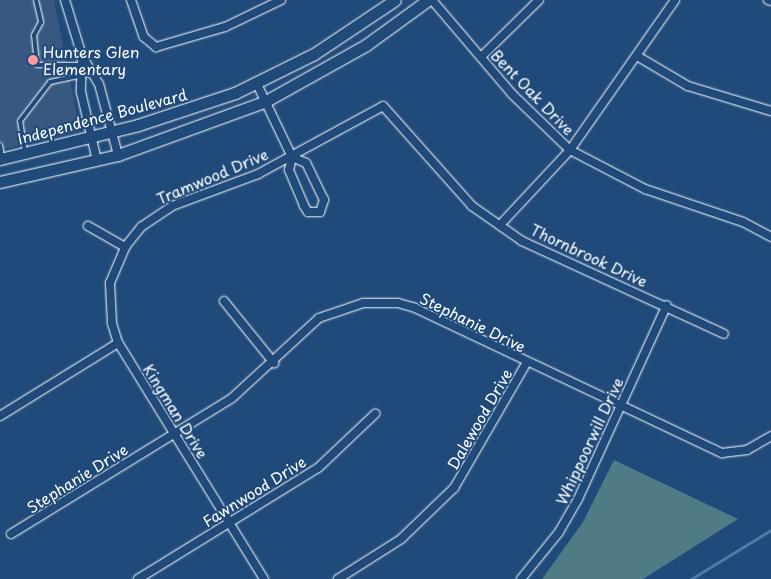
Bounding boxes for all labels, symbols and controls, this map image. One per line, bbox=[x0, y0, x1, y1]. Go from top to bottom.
place label: Hunters Glen Elementary bbox=[43, 42, 139, 77]
street label: Bent Oak Drive bbox=[488, 46, 578, 138]
marker: Hunters Glen Elementary bbox=[27, 54, 39, 66]
street label: Independence Boulevard bbox=[15, 85, 189, 147]
street label: Tramwood Drive bbox=[154, 144, 270, 208]
street label: Thornbrook Drive bbox=[527, 220, 651, 290]
street label: Stephanie Drive bbox=[417, 289, 529, 355]
street label: Kingman Drive bbox=[140, 361, 212, 461]
street label: Dalewood Drive bbox=[443, 365, 515, 473]
street label: Whippoorwill Drive bbox=[552, 374, 626, 508]
street label: Stephanie Drive bbox=[23, 440, 131, 516]
street label: Fawnwood Drive bbox=[199, 452, 309, 530]

